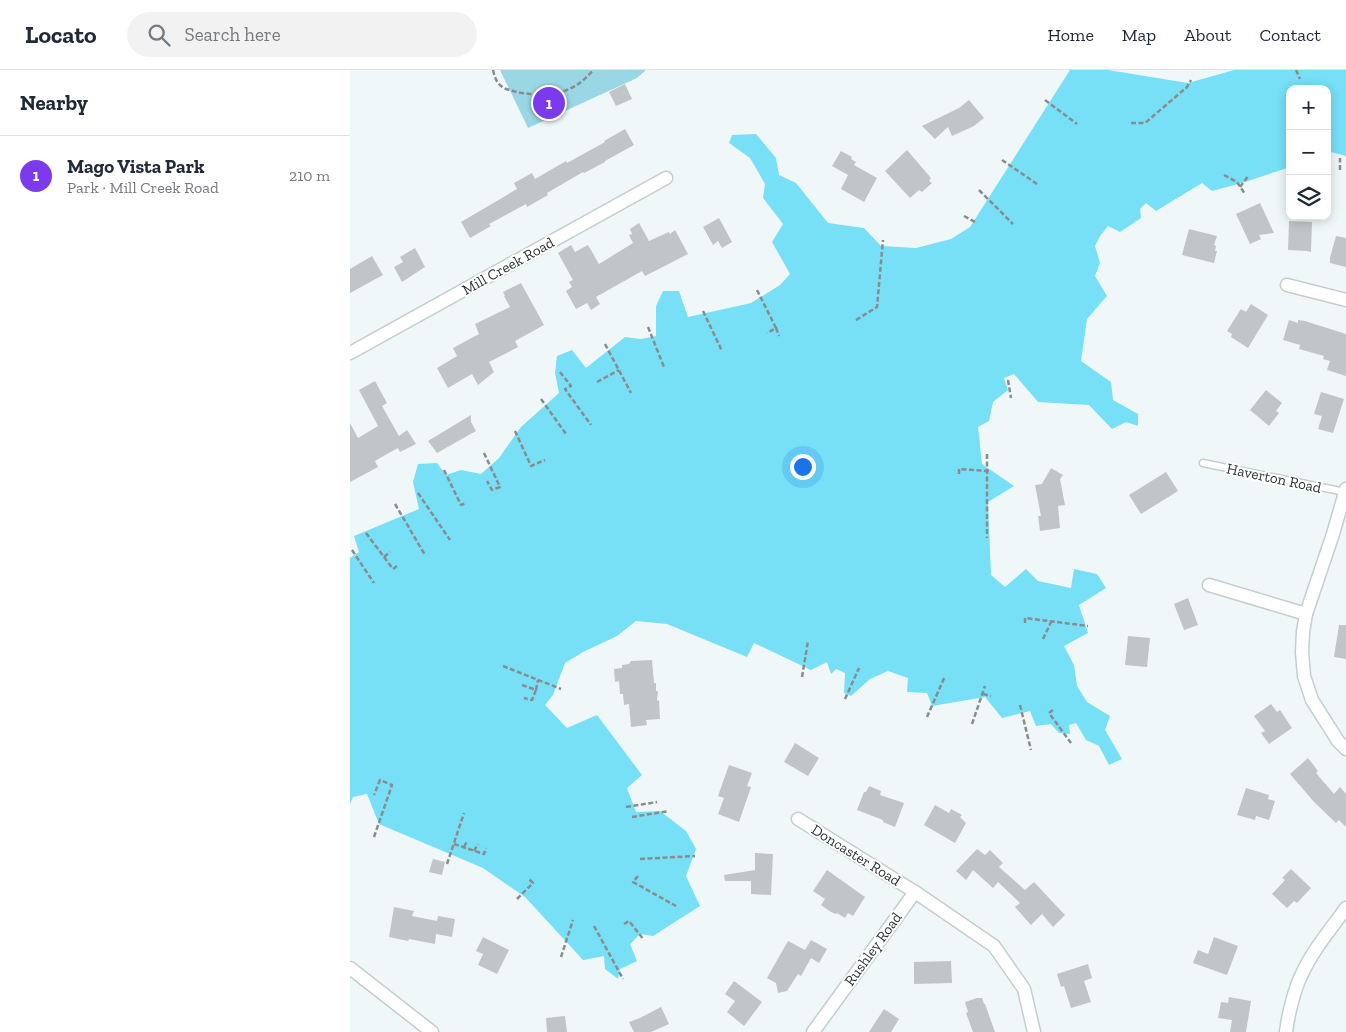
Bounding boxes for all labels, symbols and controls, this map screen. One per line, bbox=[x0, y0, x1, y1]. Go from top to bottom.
search box bbox=[127, 12, 477, 57]
text: Locato bbox=[25, 20, 97, 49]
icon: search bbox=[145, 21, 173, 49]
text: Search here bbox=[185, 23, 281, 46]
text: Home bbox=[1047, 24, 1094, 46]
text: Map bbox=[1122, 24, 1156, 46]
text: About bbox=[1184, 24, 1231, 46]
text: Contact bbox=[1259, 24, 1321, 46]
pin: 1 bbox=[533, 84, 565, 122]
map controls bbox=[1286, 85, 1331, 220]
button: + bbox=[1286, 85, 1331, 130]
text: Nearby bbox=[20, 90, 88, 115]
button: − bbox=[1286, 130, 1331, 175]
text: Mago Vista Park bbox=[67, 155, 204, 178]
text: 1 bbox=[33, 166, 39, 185]
text: 210 m bbox=[289, 166, 330, 185]
button: layers bbox=[1286, 175, 1331, 220]
text: Park · Mill Creek Road bbox=[67, 178, 219, 197]
street label: Mill Creek Road bbox=[459, 233, 558, 299]
your location bbox=[790, 454, 816, 480]
street label: Haverton Road bbox=[1225, 459, 1324, 497]
street label: Doncaster Road bbox=[808, 820, 905, 890]
street label: Rushley Road bbox=[840, 908, 906, 989]

